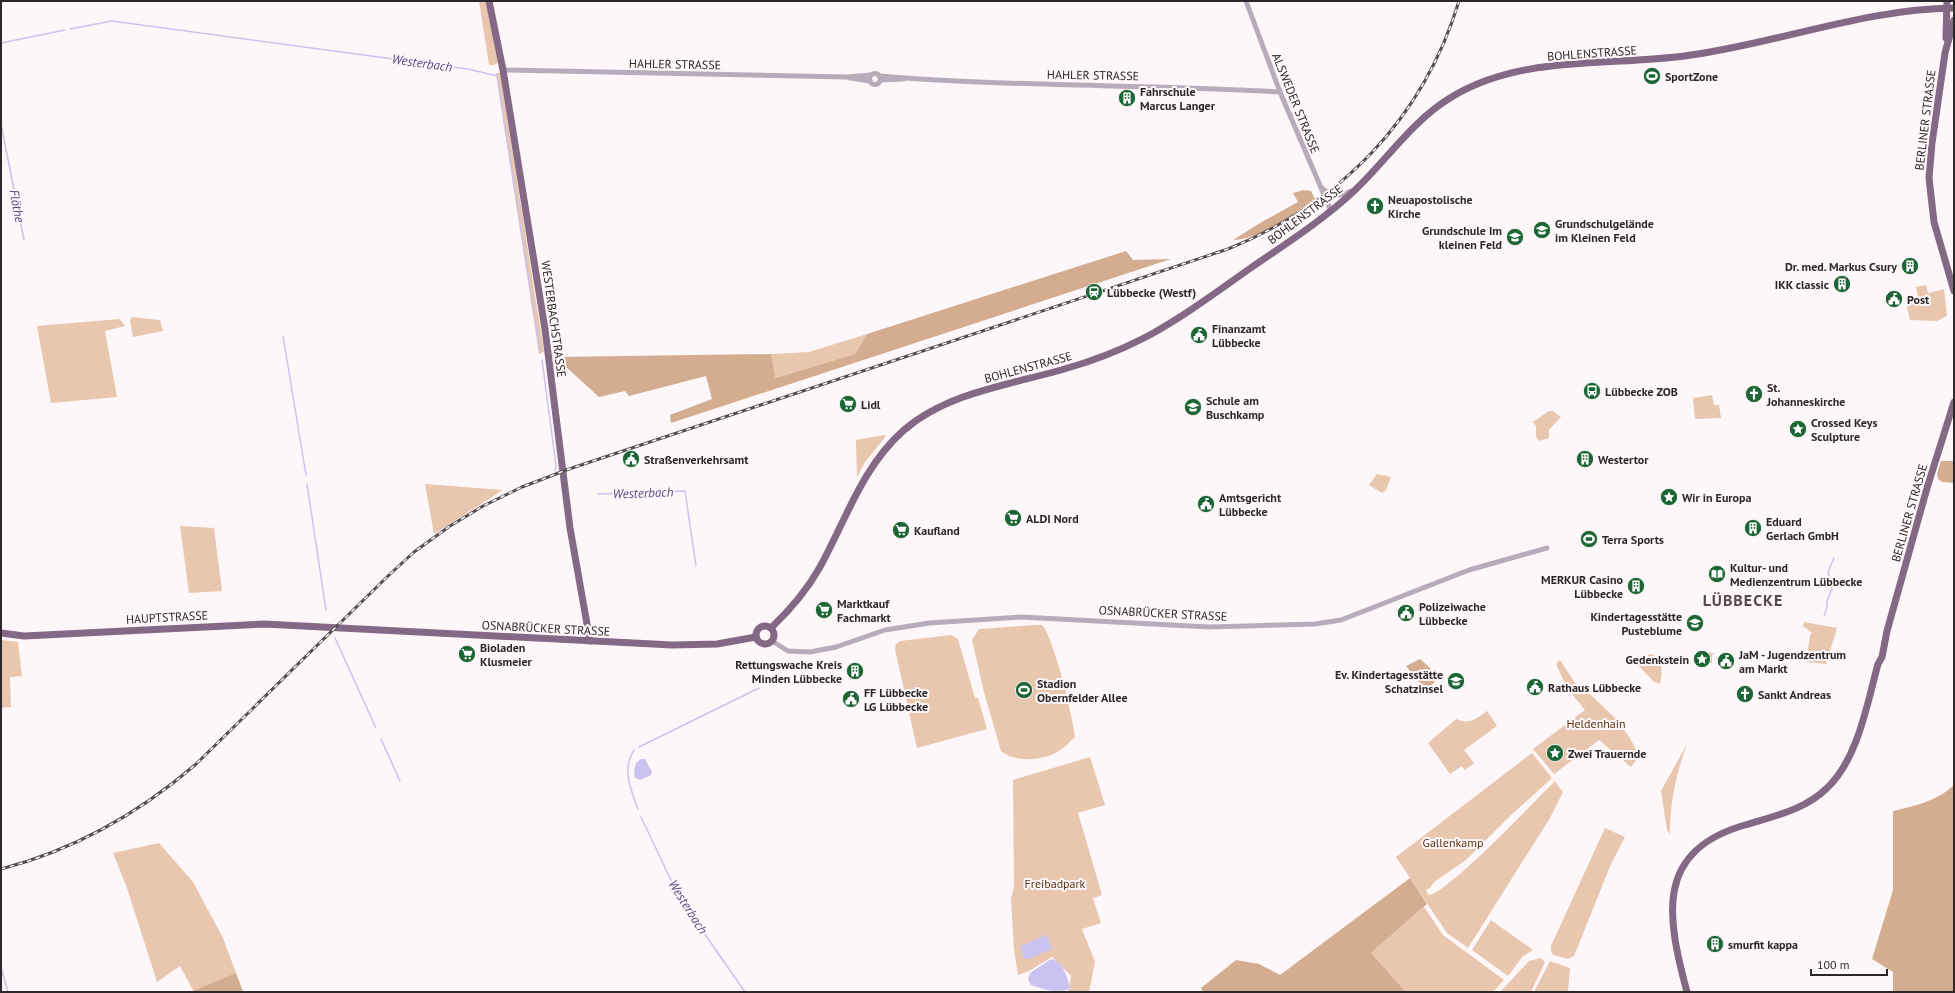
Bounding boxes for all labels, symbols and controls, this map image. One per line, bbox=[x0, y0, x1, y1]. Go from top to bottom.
street label: BOHLENSTRASSE bbox=[1547, 42, 1637, 64]
water label: Westerbach bbox=[391, 50, 453, 76]
street label: ALSWEDER STRASSE bbox=[1269, 51, 1323, 155]
street label: HAHLER STRASSE bbox=[629, 56, 721, 72]
sports icon: SportZone bbox=[1642, 66, 1662, 86]
street label: HAHLER STRASSE bbox=[1047, 67, 1139, 83]
place label: SportZone bbox=[1665, 69, 1718, 84]
street label: BERLINER STRASSE bbox=[1911, 69, 1939, 171]
place label: Fahrschule Marcus Langer bbox=[1140, 84, 1216, 113]
building icon: Fahrschule Marcus Langer bbox=[1117, 88, 1137, 108]
street label: BOHLENSTRASSE bbox=[1265, 181, 1345, 247]
water label: Flöthe bbox=[5, 188, 29, 224]
place label: Neuapostolische Kirche bbox=[1388, 192, 1473, 221]
church icon: Neuapostolische Kirche bbox=[1365, 196, 1385, 216]
place label: Grundschulgelände im Kleinen Feld bbox=[1555, 216, 1654, 245]
school or university icon: Grundschulgelände im Kleinen Feld bbox=[1532, 220, 1552, 240]
place label: Grundschule Im kleinen Feld bbox=[1422, 223, 1502, 252]
school or university icon: Grundschule Im kleinen Feld bbox=[1505, 227, 1525, 247]
building icon: Dr. med. Markus Csury bbox=[1900, 256, 1920, 276]
place label: Dr. med. Markus Csury bbox=[1785, 259, 1897, 274]
street label: WESTERBACHSTRASSE bbox=[538, 260, 570, 378]
building icon: IKK classic bbox=[1832, 274, 1852, 294]
place label: IKK classic bbox=[1775, 277, 1829, 292]
station icon: Lübbecke (Westf) bbox=[1084, 282, 1104, 302]
place label: Lübbecke (Westf) bbox=[1107, 285, 1196, 300]
public building icon: Post bbox=[1884, 289, 1904, 309]
place label: Post bbox=[1907, 292, 1930, 307]
place label: Finanzamt Lübbecke bbox=[1212, 321, 1266, 350]
public building icon: Finanzamt Lübbecke bbox=[1189, 325, 1209, 345]
street label: BOHLENSTRASSE bbox=[983, 348, 1073, 386]
place label: St. Johanneskirche bbox=[1766, 380, 1845, 409]
bus stop icon: Lübbecke ZOB bbox=[1582, 381, 1602, 401]
place label: Lübbecke ZOB bbox=[1605, 384, 1678, 399]
church icon: St. Johanneskirche bbox=[1744, 384, 1764, 404]
place label: Schule am Buschkamp bbox=[1206, 393, 1265, 422]
supermarket icon: Lidl bbox=[838, 394, 858, 414]
place label: Lidl bbox=[861, 397, 881, 412]
school or university icon: Schule am Buschkamp bbox=[1183, 397, 1203, 417]
place label: Crossed Keys Sculpture bbox=[1811, 415, 1878, 444]
place icon: Crossed Keys Sculpture bbox=[1788, 419, 1808, 439]
public building icon: Straßenverkehrsamt bbox=[621, 449, 641, 469]
building icon: Westertor bbox=[1575, 449, 1595, 469]
place label: Straßenverkehrsamt bbox=[644, 452, 749, 467]
place label: Westertor bbox=[1598, 452, 1649, 467]
street label: BERLINER STRASSE bbox=[1888, 462, 1930, 564]
water label: Westerbach bbox=[612, 483, 674, 503]
place icon: Wir in Europa bbox=[1659, 487, 1679, 507]
place label: Amtsgericht Lübbecke bbox=[1219, 490, 1282, 519]
place label: Wir in Europa bbox=[1682, 490, 1751, 505]
public building icon: Amtsgericht Lübbecke bbox=[1196, 494, 1216, 514]
supermarket icon: ALDI Nord bbox=[1003, 508, 1023, 528]
place label: ALDI Nord bbox=[1026, 511, 1079, 526]
place label: Eduard Gerlach GmbH bbox=[1766, 514, 1839, 543]
building icon: Eduard Gerlach GmbH bbox=[1743, 518, 1763, 538]
supermarket icon: Kaufland bbox=[891, 520, 911, 540]
place label: Kaufland bbox=[914, 523, 960, 538]
sports icon: Terra Sports bbox=[1579, 529, 1599, 549]
place label: Terra Sports bbox=[1602, 532, 1664, 547]
place label: Kultur- und Medienzentrum Lübbecke bbox=[1730, 560, 1862, 589]
library icon: Kultur- und Medienzentrum Lübbecke bbox=[1707, 564, 1727, 584]
place label: MERKUR Casino Lübbecke bbox=[1541, 572, 1624, 601]
building icon: MERKUR Casino Lübbecke bbox=[1626, 576, 1646, 596]
district label: LÜBBECKE bbox=[1703, 590, 1783, 610]
place label: Marktkauf Fachmarkt bbox=[837, 596, 892, 625]
place label: Polizeiwache Lübbecke bbox=[1419, 599, 1486, 628]
supermarket icon: Marktkauf Fachmarkt bbox=[814, 600, 834, 620]
street label: OSNABRÜCKER STRASSE bbox=[1098, 602, 1228, 624]
public building icon: Polizeiwache Lübbecke bbox=[1396, 603, 1416, 623]
street label: HAUPTSTRASSE bbox=[126, 607, 208, 627]
place label: Kindertagesstätte Pusteblume bbox=[1590, 609, 1682, 638]
school or university icon: Kindertagesstätte Pusteblume bbox=[1685, 613, 1705, 633]
street label: OSNABRÜCKER STRASSE bbox=[481, 617, 611, 639]
place label: Bioladen Klusmeier bbox=[480, 640, 533, 669]
supermarket icon: Bioladen Klusmeier bbox=[457, 644, 477, 664]
place label: JaM - Jugendzentrum am Markt bbox=[1738, 647, 1846, 676]
place icon: Gedenkstein bbox=[1692, 649, 1712, 669]
public building icon: JaM - Jugendzentrum am Markt bbox=[1716, 651, 1736, 671]
place label: Gedenkstein bbox=[1626, 652, 1689, 667]
place label: Rettungswache Kreis Minden Lübbecke bbox=[735, 657, 842, 686]
building icon: Rettungswache Kreis Minden Lübbecke bbox=[845, 661, 865, 681]
place label: Ev. Kindertagesstätte Schatzinsel bbox=[1335, 667, 1443, 696]
school or university icon: Ev. Kindertagesstätte Schatzinsel bbox=[1446, 671, 1466, 691]
place label: Stadion Obernfelder Allee bbox=[1037, 676, 1128, 705]
public building icon: Rathaus Lübbecke bbox=[1525, 677, 1545, 697]
sports icon: Stadion Obernfelder Allee bbox=[1014, 680, 1034, 700]
place label: Rathaus Lübbecke bbox=[1548, 680, 1641, 695]
church icon: Sankt Andreas bbox=[1735, 684, 1755, 704]
place label: FF Lübbecke LG Lübbecke bbox=[864, 685, 928, 714]
place label: Sankt Andreas bbox=[1758, 687, 1831, 702]
public building icon: FF Lübbecke LG Lübbecke bbox=[841, 689, 861, 709]
park label: Heldenhain bbox=[1566, 716, 1626, 731]
place icon: Zwei Trauernde bbox=[1545, 743, 1565, 763]
place label: Zwei Trauernde bbox=[1568, 746, 1646, 761]
park label: Gallenkamp bbox=[1423, 835, 1483, 850]
park label: Freibadpark bbox=[1025, 876, 1086, 891]
water label: Westerbach bbox=[665, 877, 711, 937]
building icon: smurfit kappa bbox=[1705, 934, 1725, 954]
place label: smurfit kappa bbox=[1728, 937, 1798, 952]
scale bar bbox=[1811, 951, 1887, 977]
text: 100 m bbox=[1817, 957, 1850, 972]

